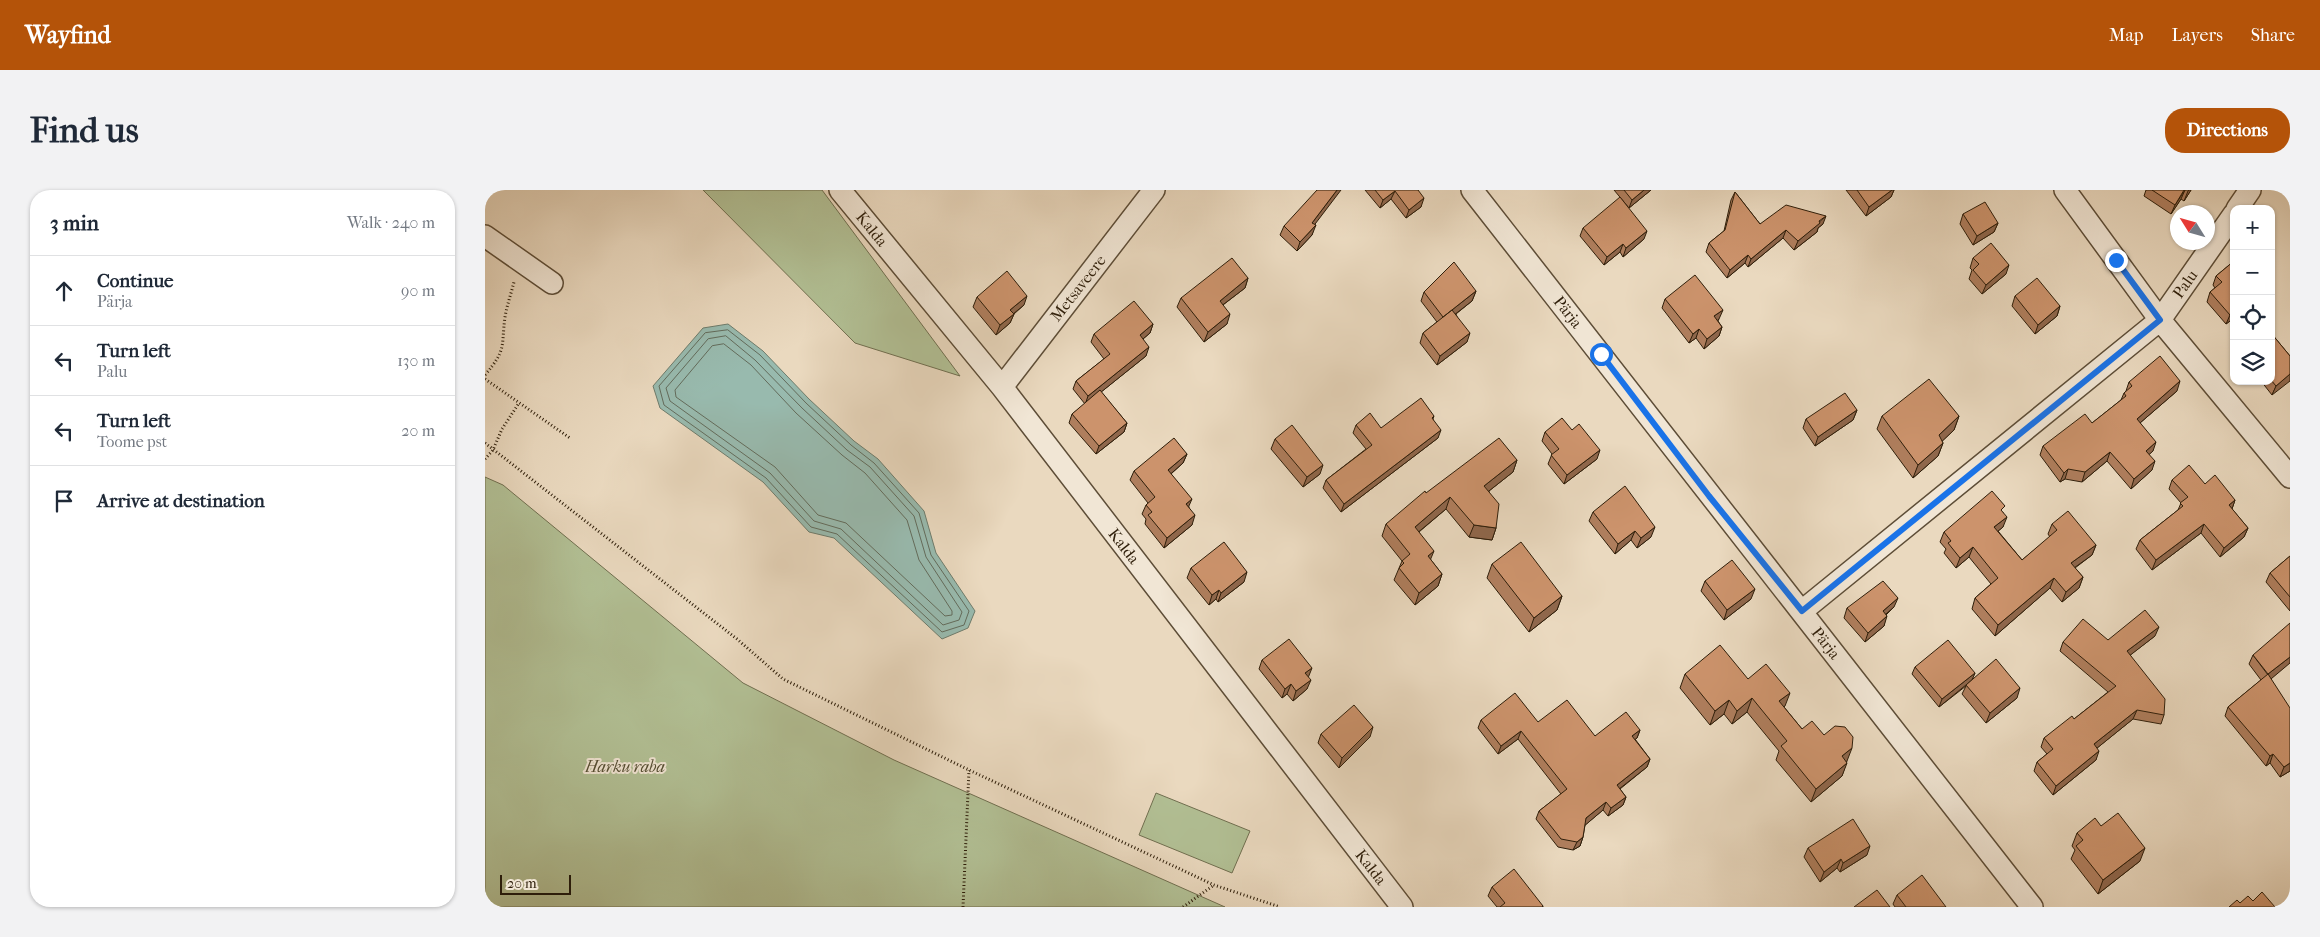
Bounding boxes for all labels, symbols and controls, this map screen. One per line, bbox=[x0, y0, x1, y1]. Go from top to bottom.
text: Wayfind bbox=[25, 21, 111, 49]
text: Map bbox=[2109, 25, 2143, 46]
text: Layers bbox=[2171, 25, 2223, 46]
text: Share bbox=[2251, 25, 2295, 46]
button: Directions bbox=[2165, 108, 2290, 153]
text: Find us bbox=[30, 110, 139, 151]
north arrow bbox=[2170, 205, 2215, 250]
map controls bbox=[2230, 205, 2275, 385]
button: + bbox=[2230, 205, 2275, 250]
street label: Kalda bbox=[852, 208, 892, 251]
text: 3 min bbox=[50, 211, 99, 235]
text: Walk · 240 m bbox=[347, 213, 435, 232]
route end bbox=[2105, 249, 2128, 272]
button: − bbox=[2230, 250, 2275, 295]
street label: Metsaveere bbox=[1046, 251, 1110, 325]
street label: Palu bbox=[2169, 266, 2201, 302]
text: Continue bbox=[97, 270, 173, 292]
icon: ahead bbox=[50, 277, 78, 305]
text: 90 m bbox=[401, 281, 435, 300]
text: Pärja bbox=[97, 292, 133, 311]
street label: Pärja bbox=[1550, 292, 1587, 332]
button: locate bbox=[2230, 295, 2275, 340]
text: Turn left bbox=[97, 340, 171, 362]
button: layers bbox=[2230, 340, 2275, 385]
route start bbox=[1590, 343, 1613, 366]
icon: left bbox=[50, 347, 78, 375]
text: 130 m bbox=[397, 351, 435, 370]
text: Palu bbox=[97, 362, 127, 381]
text: Turn left bbox=[97, 410, 171, 432]
icon: left bbox=[50, 417, 78, 445]
text: 20 m bbox=[401, 421, 435, 440]
text: Toome pst bbox=[97, 432, 167, 451]
icon: arrive bbox=[50, 487, 78, 515]
text: Arrive at destination bbox=[97, 490, 265, 512]
street label: Kalda bbox=[1104, 525, 1144, 568]
street label: Pärja bbox=[1808, 623, 1845, 663]
park label: Harku raba bbox=[584, 757, 665, 776]
street label: Kalda bbox=[1351, 846, 1391, 889]
scale bar bbox=[500, 872, 571, 895]
text: 20 m bbox=[507, 875, 537, 892]

